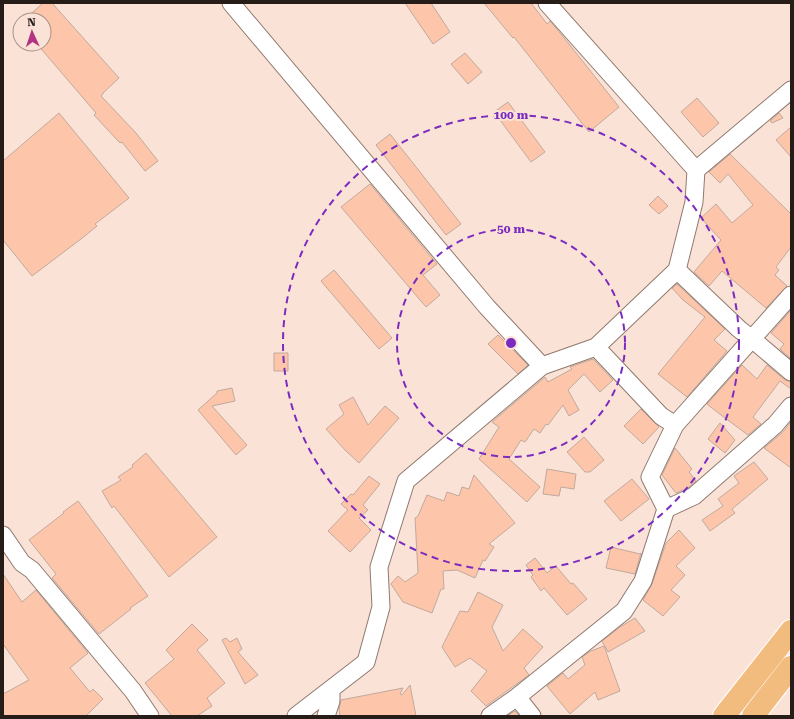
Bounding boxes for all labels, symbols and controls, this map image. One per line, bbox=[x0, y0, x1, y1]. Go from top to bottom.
north arrow bbox=[12, 12, 52, 52]
text: N bbox=[27, 16, 37, 29]
text: 100 m bbox=[494, 108, 529, 122]
text: 50 m bbox=[497, 222, 525, 236]
centre of rings bbox=[504, 336, 518, 350]

